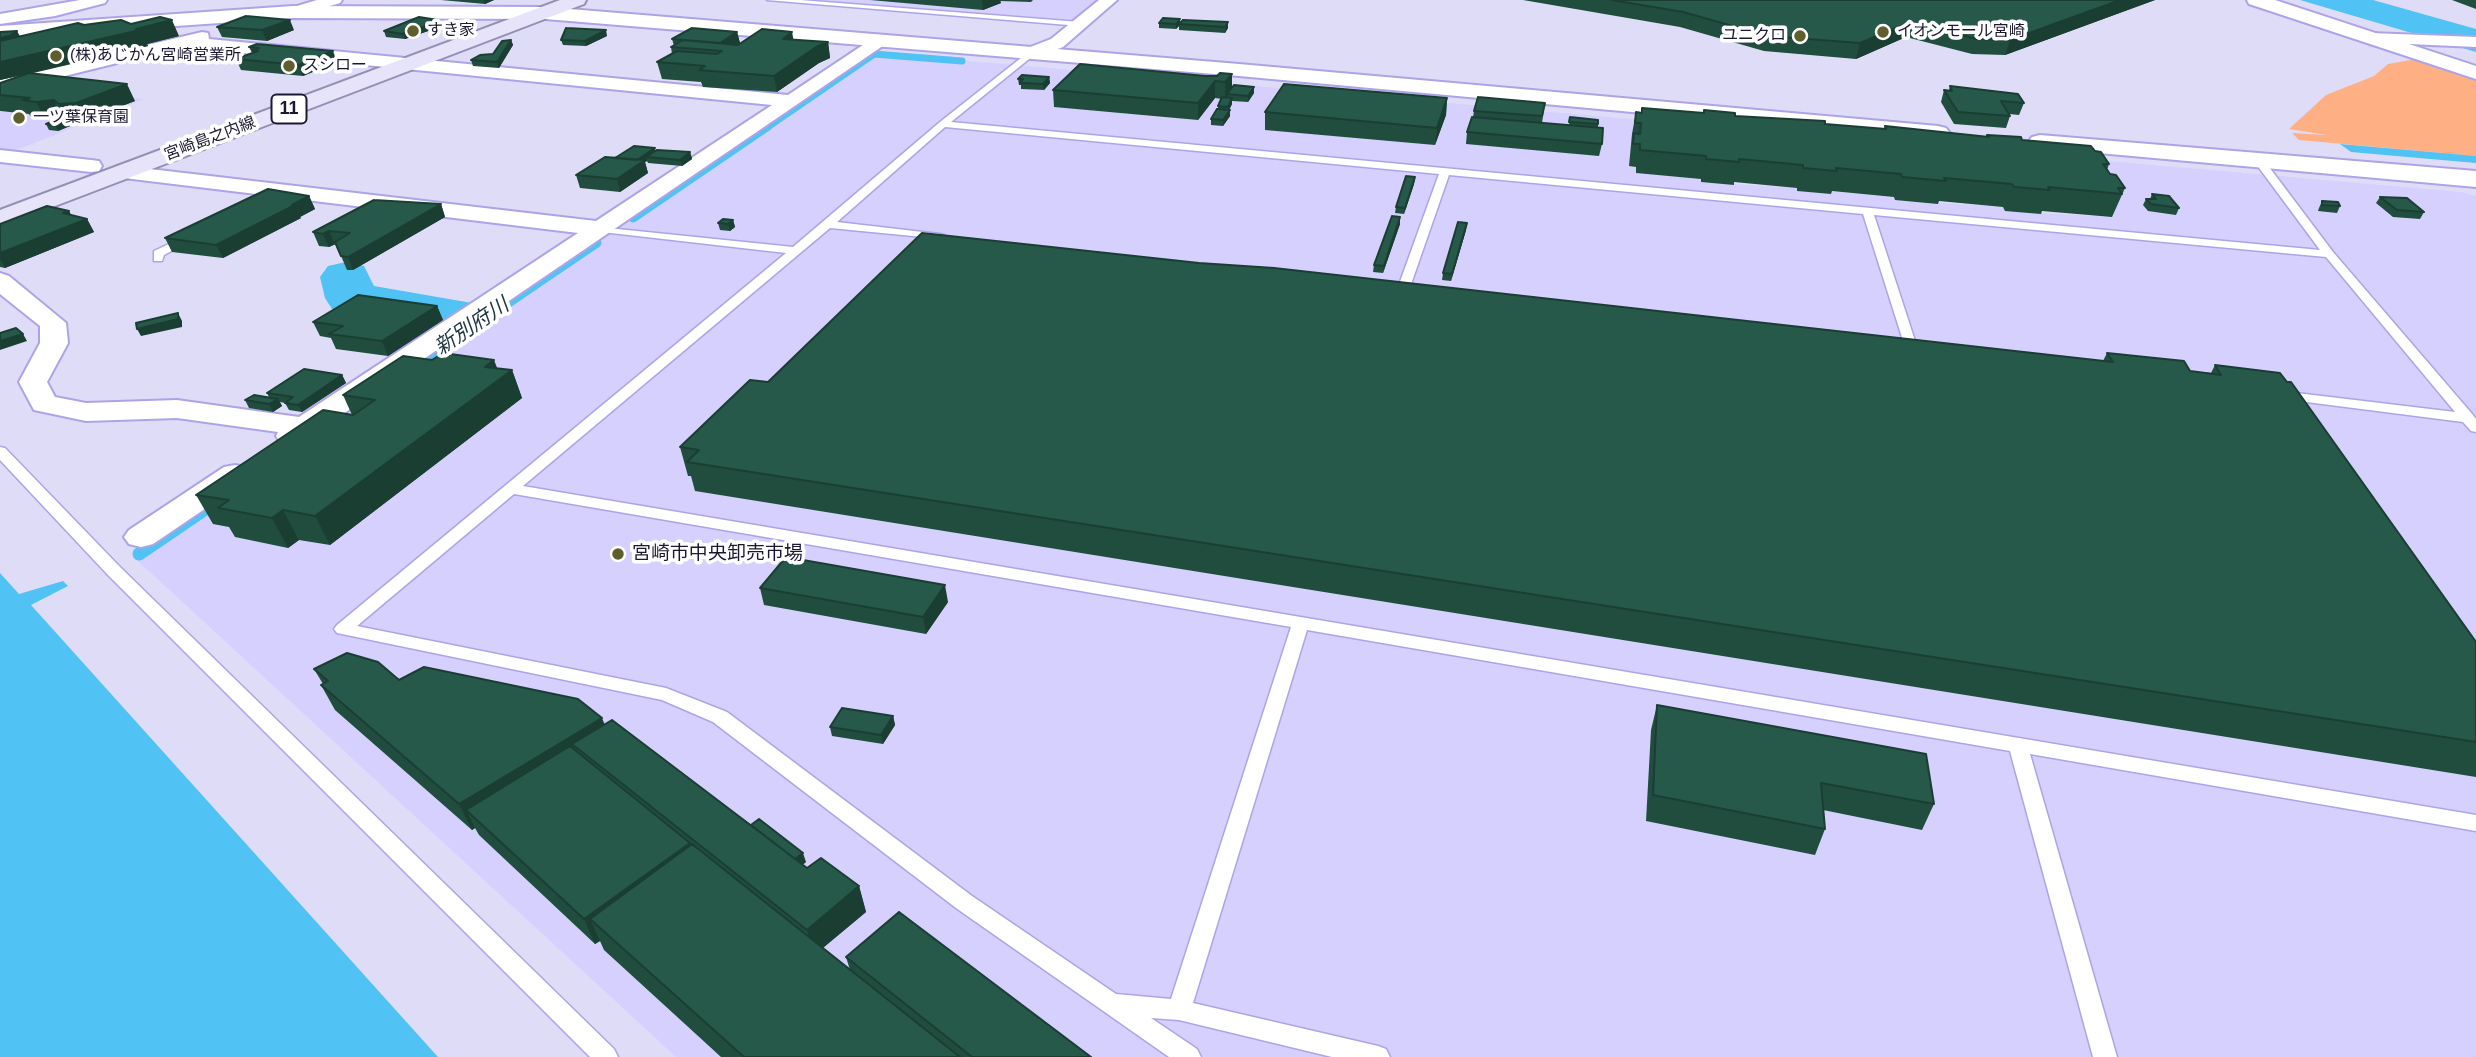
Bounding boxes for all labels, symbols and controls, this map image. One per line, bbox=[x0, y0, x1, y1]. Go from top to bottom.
place label: すき家 bbox=[427, 21, 475, 41]
place label: イオンモール宮崎 bbox=[1897, 22, 2025, 42]
marker: すき家 bbox=[405, 23, 421, 39]
marker: イオンモール宮崎 bbox=[1875, 24, 1891, 40]
place label: ユニクロ bbox=[1722, 26, 1786, 46]
marker: ユニクロ bbox=[1792, 28, 1808, 44]
place label: (株)あじかん宮崎営業所 bbox=[70, 46, 241, 66]
marker: (株)あじかん宮崎営業所 bbox=[48, 48, 64, 64]
place label: スシロー bbox=[303, 56, 367, 76]
marker: スシロー bbox=[281, 58, 297, 74]
road number: 11 bbox=[272, 94, 306, 124]
place label: 一ツ葉保育園 bbox=[33, 108, 129, 128]
marker: 一ツ葉保育園 bbox=[11, 110, 27, 126]
street label: 宮崎島之内線 bbox=[162, 113, 258, 165]
water label: 新別府川 bbox=[430, 293, 514, 361]
place label: 宮崎市中央卸売市場 bbox=[632, 543, 803, 565]
marker: 宮崎市中央卸売市場 bbox=[610, 546, 626, 562]

